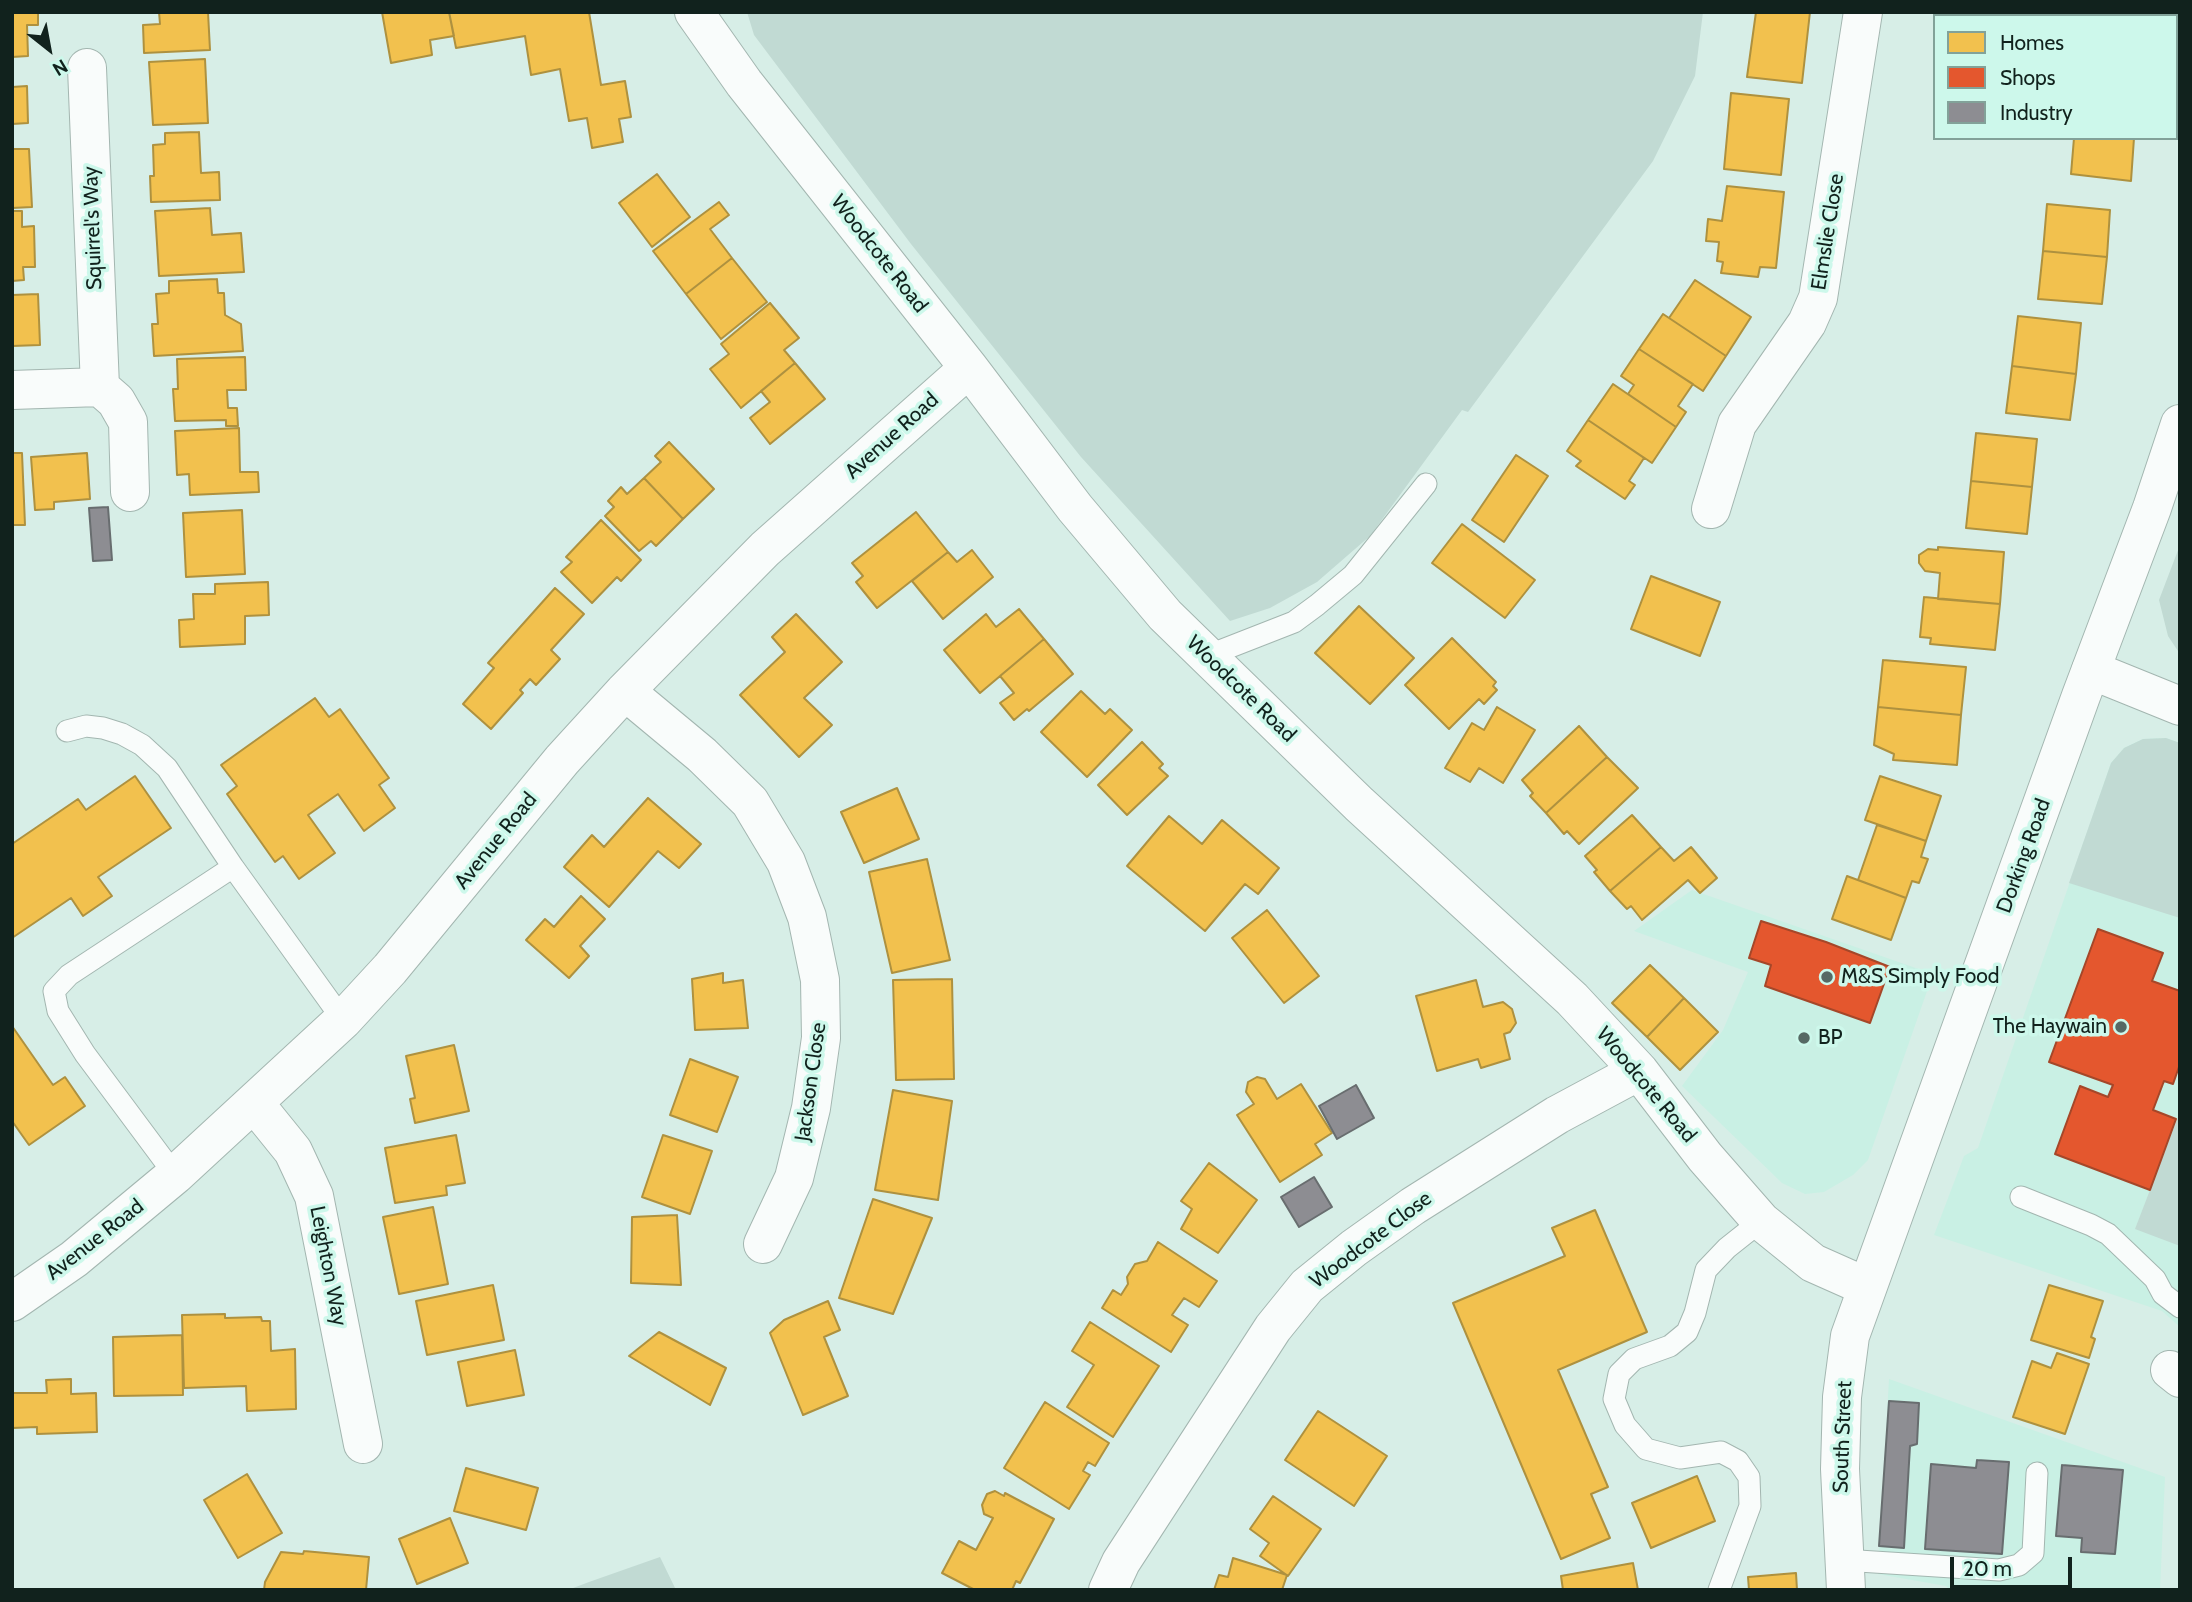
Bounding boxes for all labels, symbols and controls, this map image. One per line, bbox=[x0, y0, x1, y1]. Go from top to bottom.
north arrow bbox=[14, 14, 84, 84]
legend bbox=[1933, 14, 2178, 140]
text: Homes bbox=[2000, 30, 2064, 55]
text: N bbox=[48, 54, 72, 81]
text: Shops bbox=[2000, 65, 2055, 90]
text: Industry bbox=[2000, 100, 2073, 125]
street label: Squirrel's Way bbox=[78, 166, 108, 290]
street label: Elmslie Close bbox=[1806, 172, 1850, 292]
street label: Woodcote Road bbox=[825, 190, 933, 318]
street label: Avenue Road bbox=[840, 388, 944, 484]
street label: Woodcote Road bbox=[1181, 630, 1301, 748]
street label: Avenue Road bbox=[449, 788, 543, 894]
street label: Dorking Road bbox=[1992, 795, 2056, 917]
place label: M&S Simply Food bbox=[1841, 964, 2000, 990]
marker: M&S Simply Food bbox=[1819, 969, 1835, 985]
place label: The Haywain bbox=[1993, 1014, 2107, 1040]
marker: The Haywain bbox=[2113, 1019, 2129, 1035]
street label: Jackson Close bbox=[790, 1021, 832, 1143]
street label: Woodcote Road bbox=[1591, 1022, 1701, 1148]
place label: BP bbox=[1818, 1025, 1843, 1051]
marker: BP bbox=[1796, 1030, 1812, 1046]
street label: Woodcote Close bbox=[1305, 1186, 1437, 1294]
street label: Avenue Road bbox=[41, 1194, 149, 1286]
street label: Leighton Way bbox=[304, 1204, 352, 1328]
street label: South Street bbox=[1828, 1381, 1858, 1493]
scale bar bbox=[1954, 1542, 2076, 1586]
text: 20 m bbox=[1963, 1556, 2012, 1581]

